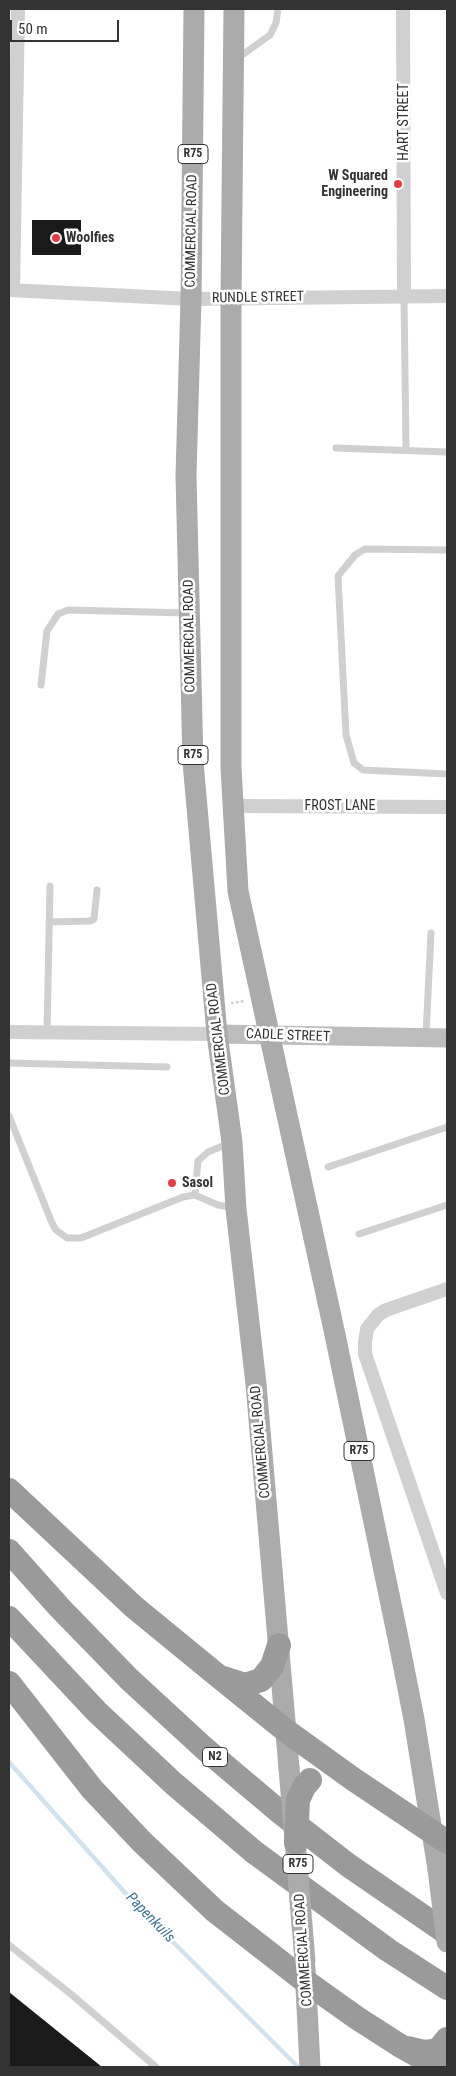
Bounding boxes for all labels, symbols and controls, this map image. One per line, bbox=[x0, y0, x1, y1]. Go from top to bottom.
scale bar bbox=[12, 10, 121, 42]
text: 50 m bbox=[18, 20, 48, 38]
street label: HART STREET bbox=[396, 83, 412, 161]
road number: R75 bbox=[178, 144, 208, 164]
place label: W Squared Engineering bbox=[321, 168, 388, 200]
street label: COMMERCIAL ROAD bbox=[183, 174, 201, 288]
marker: W Squared Engineering bbox=[392, 178, 404, 190]
place label: Woolfies bbox=[66, 230, 114, 246]
marker: Woolfies bbox=[50, 232, 62, 244]
street label: RUNDLE STREET bbox=[212, 289, 304, 307]
street label: COMMERCIAL ROAD bbox=[181, 579, 199, 693]
road number: R75 bbox=[178, 746, 208, 764]
street label: FROST LANE bbox=[305, 798, 375, 814]
street label: COMMERCIAL ROAD bbox=[204, 982, 234, 1096]
street label: CADLE STREET bbox=[246, 1026, 330, 1046]
place label: Sasol bbox=[182, 1175, 213, 1191]
marker: Sasol bbox=[166, 1177, 178, 1189]
street label: COMMERCIAL ROAD bbox=[248, 1385, 274, 1499]
road number: R75 bbox=[344, 1442, 374, 1460]
road number: N2 bbox=[202, 1748, 228, 1766]
road number: R75 bbox=[283, 1855, 313, 1874]
water label: Papenkuils bbox=[122, 1889, 178, 1947]
street label: COMMERCIAL ROAD bbox=[292, 1893, 316, 2007]

